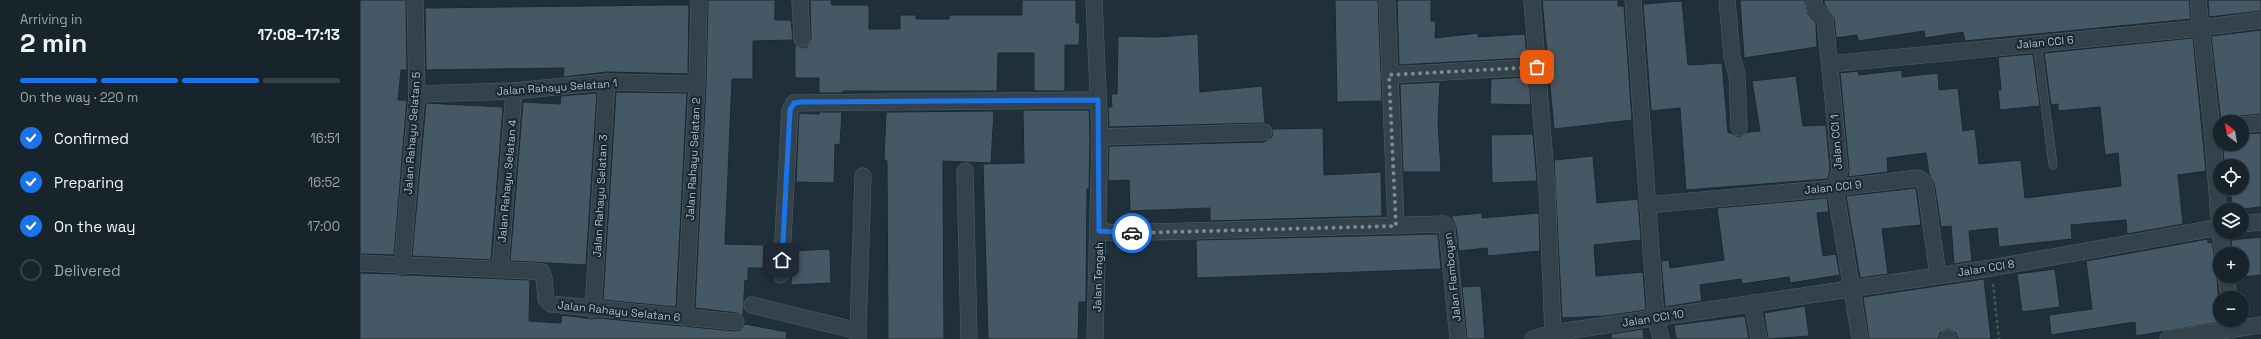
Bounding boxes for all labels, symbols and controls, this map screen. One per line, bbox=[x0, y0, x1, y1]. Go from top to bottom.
text: Arriving in bbox=[20, 11, 82, 28]
text: 17:08–17:13 bbox=[257, 25, 340, 44]
text: 2 min bbox=[20, 26, 87, 60]
street label: Jalan CCI 6 bbox=[2016, 32, 2075, 51]
pin bbox=[1520, 50, 1554, 84]
icon: bag bbox=[1526, 56, 1548, 78]
street label: Jalan Rahayu Selatan 5 bbox=[401, 71, 423, 195]
street label: Jalan Rahayu Selatan 1 bbox=[496, 76, 618, 98]
text: On the way · 220 m bbox=[20, 89, 138, 106]
street label: Jalan Rahayu Selatan 2 bbox=[683, 97, 703, 221]
street label: Jalan CCI 1 bbox=[1827, 114, 1845, 170]
north arrow bbox=[2213, 115, 2249, 151]
map controls bbox=[2213, 115, 2249, 327]
street label: Jalan Rahayu Selatan 4 bbox=[495, 119, 519, 243]
icon: check bbox=[20, 127, 42, 149]
text: Confirmed bbox=[54, 129, 129, 148]
text: 16:51 bbox=[310, 130, 340, 147]
street label: Jalan Rahayu Selatan 3 bbox=[590, 134, 610, 258]
button: locate bbox=[2213, 159, 2249, 195]
icon: check bbox=[20, 171, 42, 193]
text: Preparing bbox=[54, 173, 124, 192]
text: 16:52 bbox=[308, 174, 340, 191]
street label: Jalan CCI 9 bbox=[1804, 177, 1863, 197]
button: layers bbox=[2213, 203, 2249, 239]
courier bbox=[1112, 213, 1152, 253]
icon: check bbox=[20, 215, 42, 237]
text: On the way bbox=[54, 217, 135, 236]
text: 17:00 bbox=[307, 218, 340, 235]
icon: car bbox=[1121, 222, 1143, 244]
street label: Jalan Flamboyan bbox=[1440, 232, 1464, 322]
street label: Jalan Tengah bbox=[1090, 242, 1106, 312]
pin bbox=[765, 243, 799, 277]
button: + bbox=[2213, 247, 2249, 283]
icon: home bbox=[771, 249, 793, 271]
street label: Jalan CCI 8 bbox=[1956, 257, 2016, 279]
text: Delivered bbox=[54, 261, 121, 280]
button: − bbox=[2213, 291, 2249, 327]
street label: Jalan Rahayu Selatan 6 bbox=[557, 298, 681, 324]
street label: Jalan CCI 10 bbox=[1621, 306, 1685, 330]

